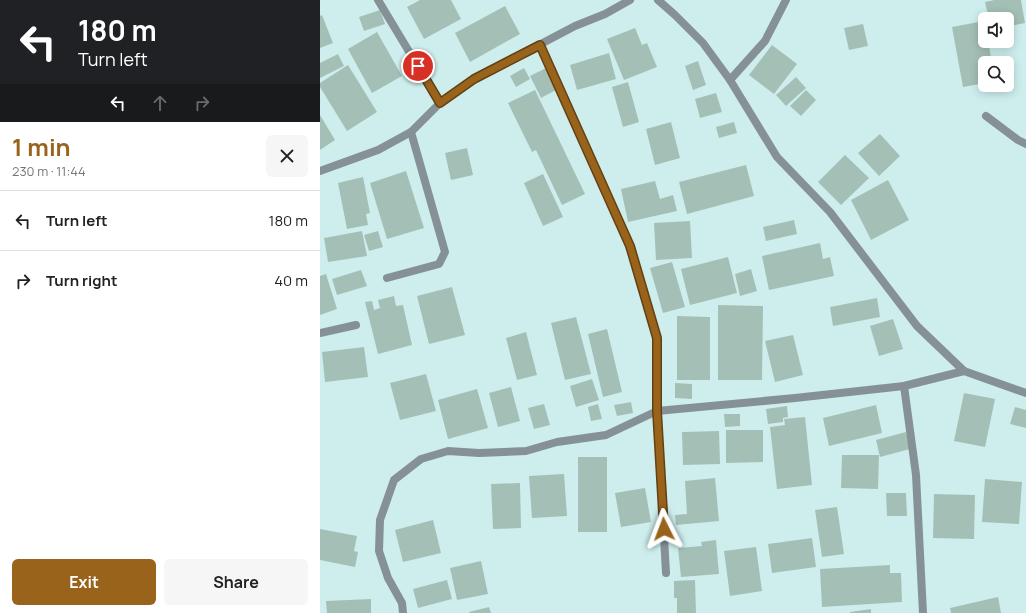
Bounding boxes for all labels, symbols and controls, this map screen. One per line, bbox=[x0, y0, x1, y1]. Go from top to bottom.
text: 180 m bbox=[78, 11, 157, 49]
map controls bbox=[978, 12, 1014, 92]
button: sound bbox=[978, 12, 1014, 48]
icon: left bbox=[12, 16, 64, 68]
text: Turn left bbox=[78, 47, 148, 71]
pin bbox=[401, 49, 435, 83]
icon: arrive bbox=[407, 55, 429, 77]
button: search bbox=[978, 56, 1014, 92]
icon: left bbox=[107, 92, 129, 114]
icon: ahead bbox=[149, 92, 171, 114]
icon: right bbox=[191, 92, 213, 114]
text: 1 min bbox=[12, 130, 71, 163]
button: close bbox=[266, 135, 308, 177]
text: 230 m · 11:44 bbox=[12, 162, 86, 180]
icon: left bbox=[12, 210, 34, 232]
text: Turn left bbox=[46, 210, 108, 231]
text: 180 m bbox=[269, 210, 308, 231]
icon: right bbox=[12, 270, 34, 292]
text: Turn right bbox=[46, 270, 117, 291]
text: 40 m bbox=[274, 270, 308, 291]
position arrow bbox=[643, 508, 685, 550]
button: Exit bbox=[12, 559, 156, 605]
button: Share bbox=[164, 559, 308, 605]

